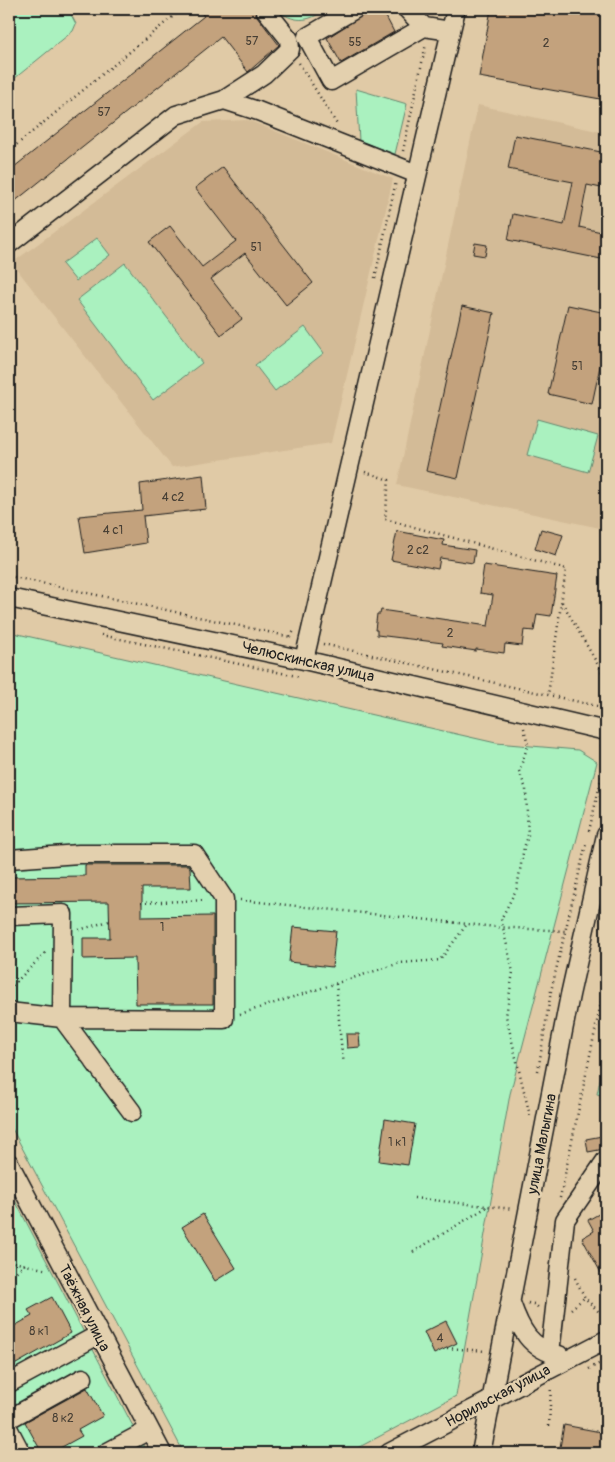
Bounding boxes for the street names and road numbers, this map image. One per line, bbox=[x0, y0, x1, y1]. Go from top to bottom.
street label: Челюскинская улица bbox=[240, 638, 376, 687]
street label: улица Малыгина bbox=[523, 1092, 561, 1197]
street label: Таёжная улица bbox=[54, 1261, 114, 1355]
street label: Норильская улица bbox=[442, 1360, 554, 1432]

